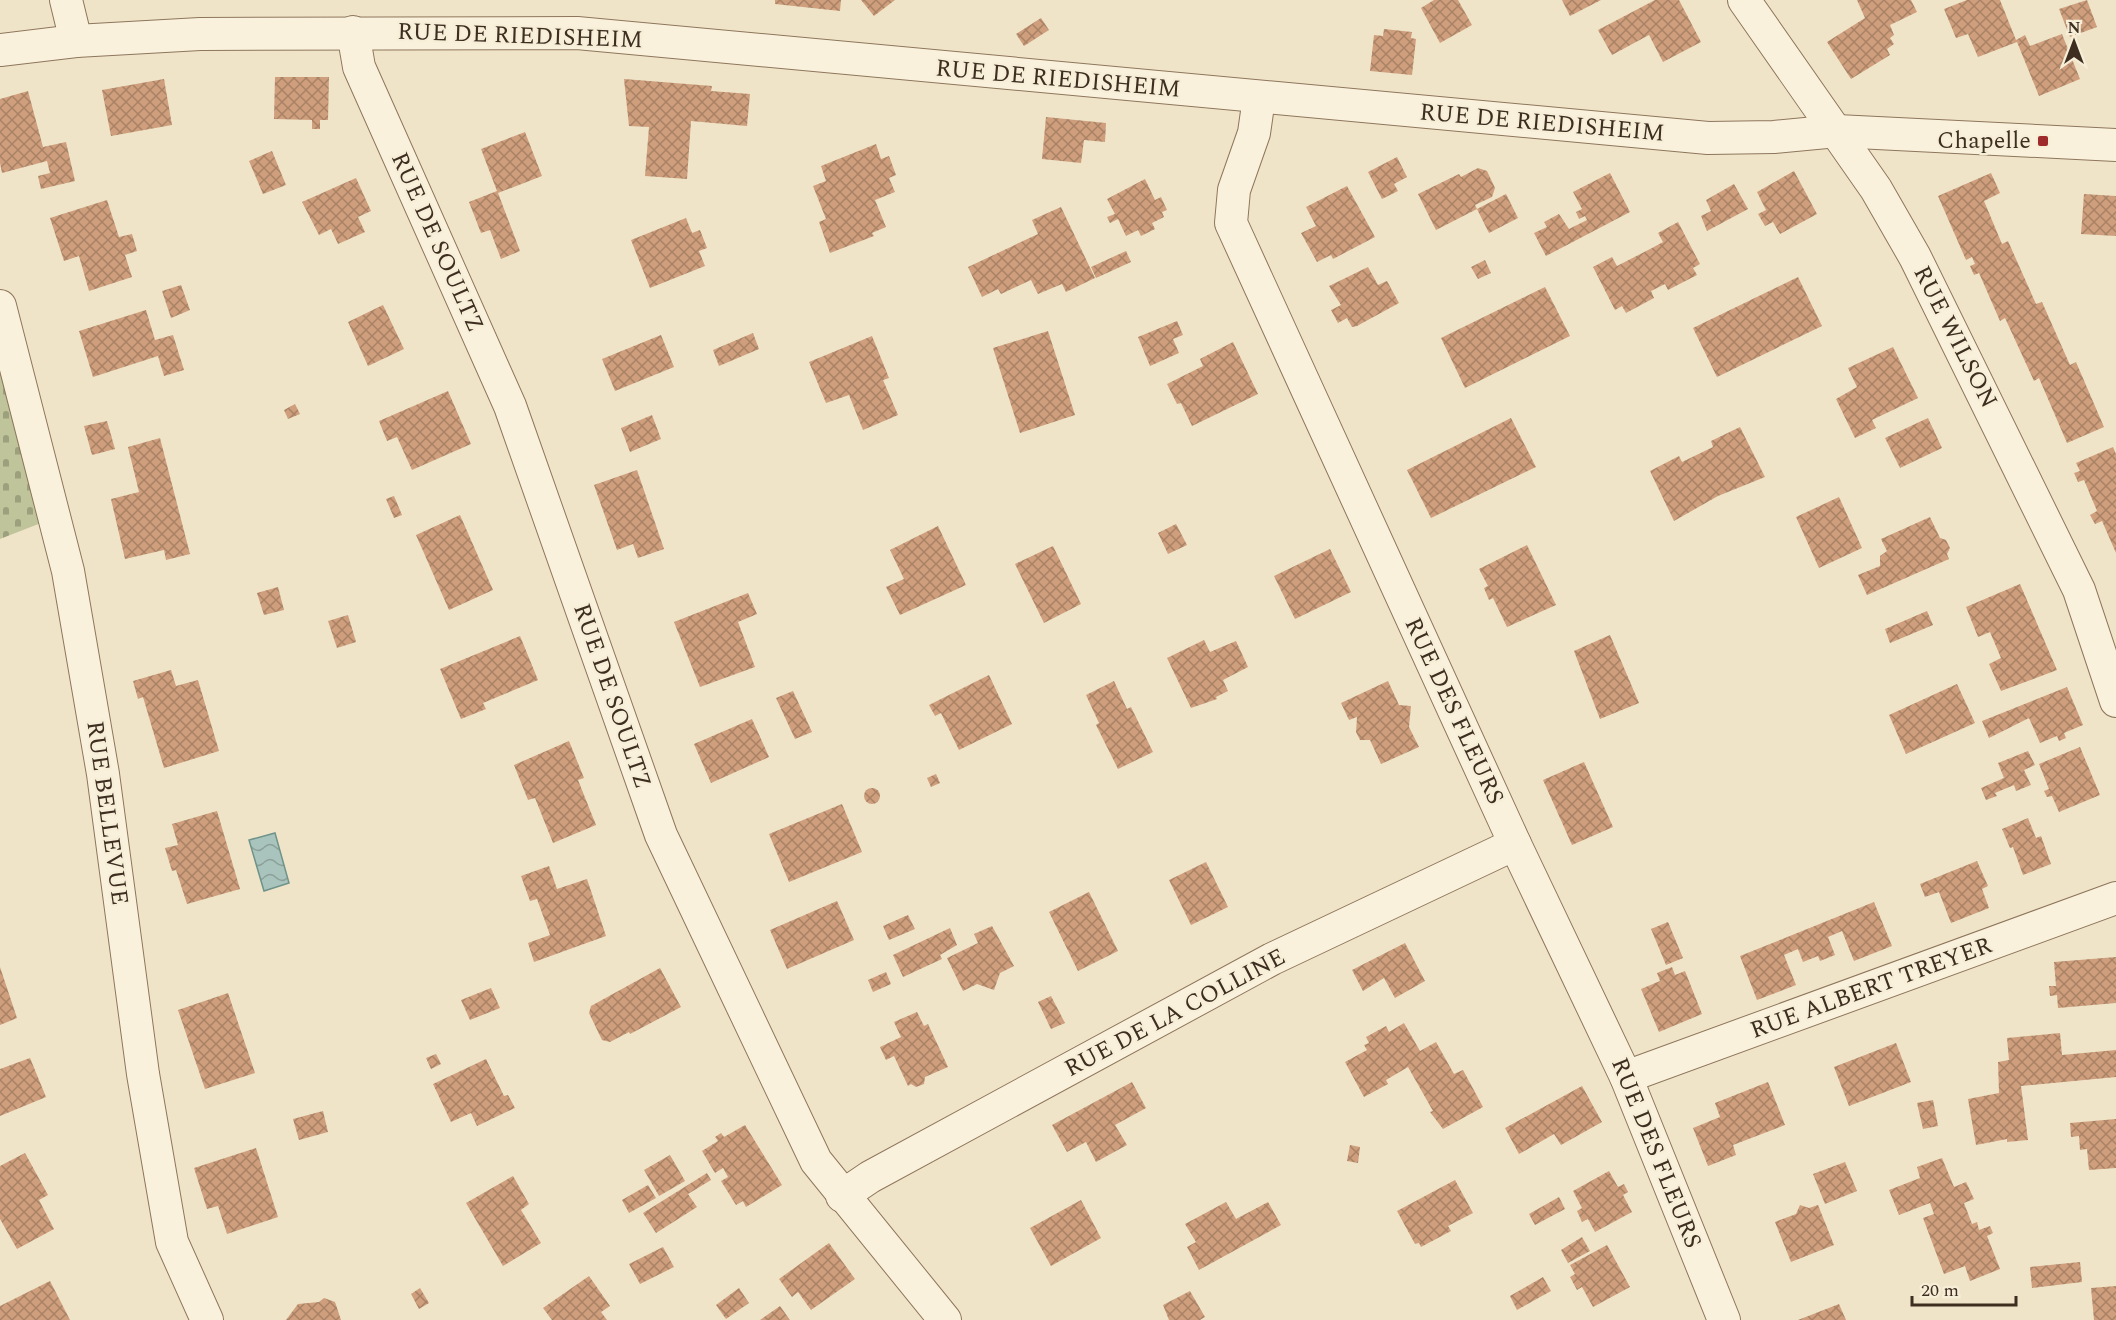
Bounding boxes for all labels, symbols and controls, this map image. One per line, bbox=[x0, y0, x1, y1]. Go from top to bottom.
north arrow bbox=[2044, 12, 2104, 72]
street label: RUE DE RIEDISHEIM bbox=[397, 14, 643, 58]
text: N bbox=[2067, 16, 2081, 40]
street label: RUE DE RIEDISHEIM bbox=[934, 50, 1182, 108]
street label: RUE DE RIEDISHEIM bbox=[1418, 94, 1666, 152]
place label: Chapelle bbox=[1937, 123, 2031, 159]
marker: Chapelle bbox=[2036, 134, 2050, 148]
street label: RUE DE SOULTZ bbox=[381, 146, 493, 338]
street label: RUE WILSON bbox=[1904, 259, 2006, 415]
street label: RUE DE SOULTZ bbox=[563, 599, 661, 793]
street label: RUE DES FLEURS bbox=[1395, 612, 1513, 810]
street label: RUE BELLEVUE bbox=[76, 719, 138, 907]
street label: RUE ALBERT TREYER bbox=[1745, 927, 1997, 1048]
street label: RUE DE LA COLLINE bbox=[1058, 939, 1292, 1087]
street label: RUE DES FLEURS bbox=[1601, 1052, 1711, 1254]
scale bar bbox=[1912, 1269, 2016, 1307]
text: 20 m bbox=[1921, 1277, 1959, 1304]

